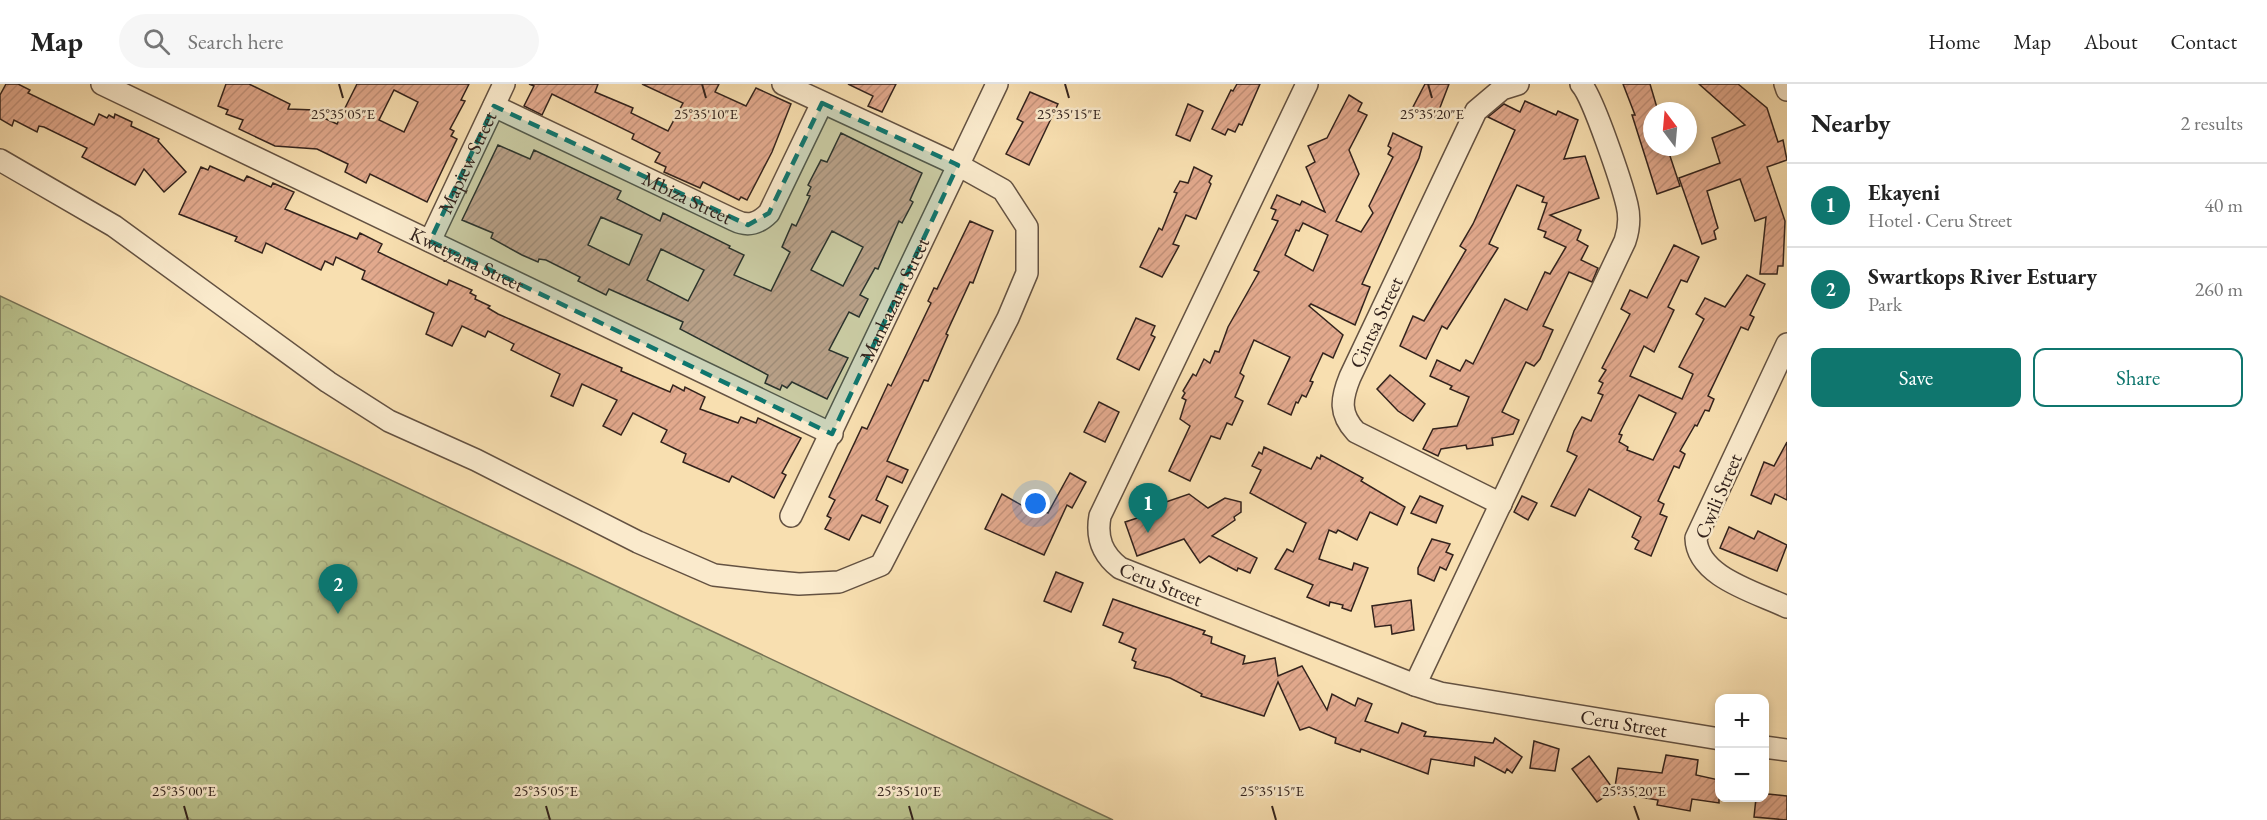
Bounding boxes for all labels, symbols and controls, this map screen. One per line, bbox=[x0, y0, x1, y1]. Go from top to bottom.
search box bbox=[119, 14, 539, 68]
text: Map bbox=[30, 23, 83, 59]
icon: search bbox=[140, 25, 173, 58]
text: Search here bbox=[188, 27, 283, 56]
text: Home bbox=[1928, 28, 1980, 55]
text: Map bbox=[2013, 28, 2051, 55]
text: About bbox=[2084, 28, 2137, 55]
text: Contact bbox=[2170, 28, 2237, 55]
north arrow bbox=[1643, 102, 1697, 156]
text: 25°35'05"E bbox=[311, 104, 376, 123]
text: 25°35'10"E bbox=[674, 104, 739, 123]
text: 25°35'15"E bbox=[1037, 104, 1102, 123]
text: 25°35'20"E bbox=[1400, 104, 1465, 123]
street label: Mapiew Street bbox=[432, 106, 503, 218]
text: Nearby bbox=[1811, 106, 1891, 140]
text: 2 results bbox=[2180, 110, 2243, 136]
street label: Mbiza Street bbox=[638, 165, 737, 231]
text: Ekayeni bbox=[1868, 178, 1940, 207]
text: 1 bbox=[1825, 192, 1836, 218]
text: 40 m bbox=[2204, 192, 2243, 218]
text: Hotel · Ceru Street bbox=[1868, 207, 2012, 233]
street label: Kwetyana Street bbox=[406, 221, 529, 298]
street label: Mankazana Street bbox=[853, 232, 935, 366]
text: Swartkops River Estuary bbox=[1868, 262, 2097, 291]
street label: Cintsa Street bbox=[1343, 272, 1409, 372]
text: 2 bbox=[1825, 276, 1836, 302]
text: 260 m bbox=[2195, 276, 2243, 302]
text: Park bbox=[1868, 291, 1902, 317]
button: Save bbox=[1811, 348, 2021, 407]
button: Share bbox=[2033, 348, 2243, 407]
street label: Cwili Street bbox=[1688, 449, 1748, 543]
pin: 1 bbox=[1128, 484, 1168, 533]
your location bbox=[1021, 489, 1050, 518]
street label: Ceru Street bbox=[1115, 556, 1207, 613]
pin: 2 bbox=[318, 564, 358, 614]
map controls bbox=[1715, 694, 1769, 802]
button: + bbox=[1715, 694, 1769, 748]
street label: Ceru Street bbox=[1579, 703, 1670, 743]
button: − bbox=[1715, 748, 1769, 802]
text: 25°35'00"E bbox=[152, 781, 217, 800]
text: 25°35'05"E bbox=[514, 781, 579, 800]
text: 25°35'10"E bbox=[877, 781, 942, 800]
text: 25°35'15"E bbox=[1240, 781, 1305, 800]
text: 25°35'20"E bbox=[1602, 781, 1667, 800]

